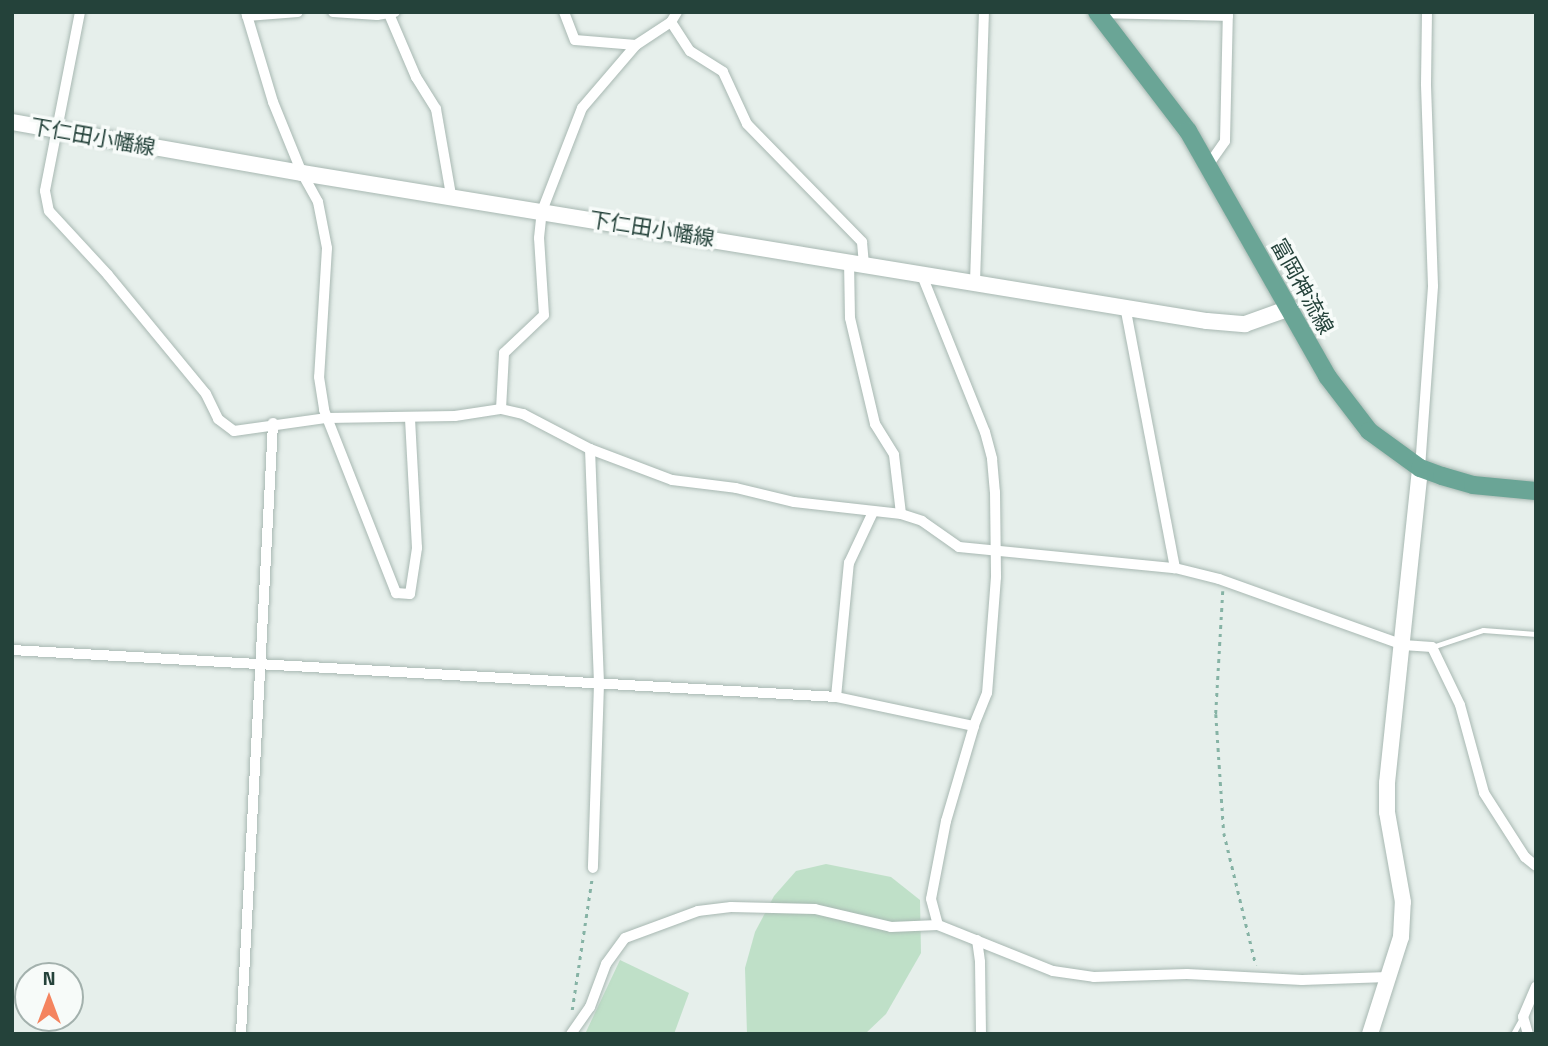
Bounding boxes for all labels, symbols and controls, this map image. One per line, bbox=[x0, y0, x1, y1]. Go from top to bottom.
street label: 下仁田小幡線 bbox=[29, 113, 157, 159]
street label: 下仁田小幡線 bbox=[588, 206, 716, 250]
street label: 富岡神流線 bbox=[1267, 234, 1339, 338]
north arrow bbox=[14, 962, 84, 1032]
text: N bbox=[42, 963, 56, 992]

